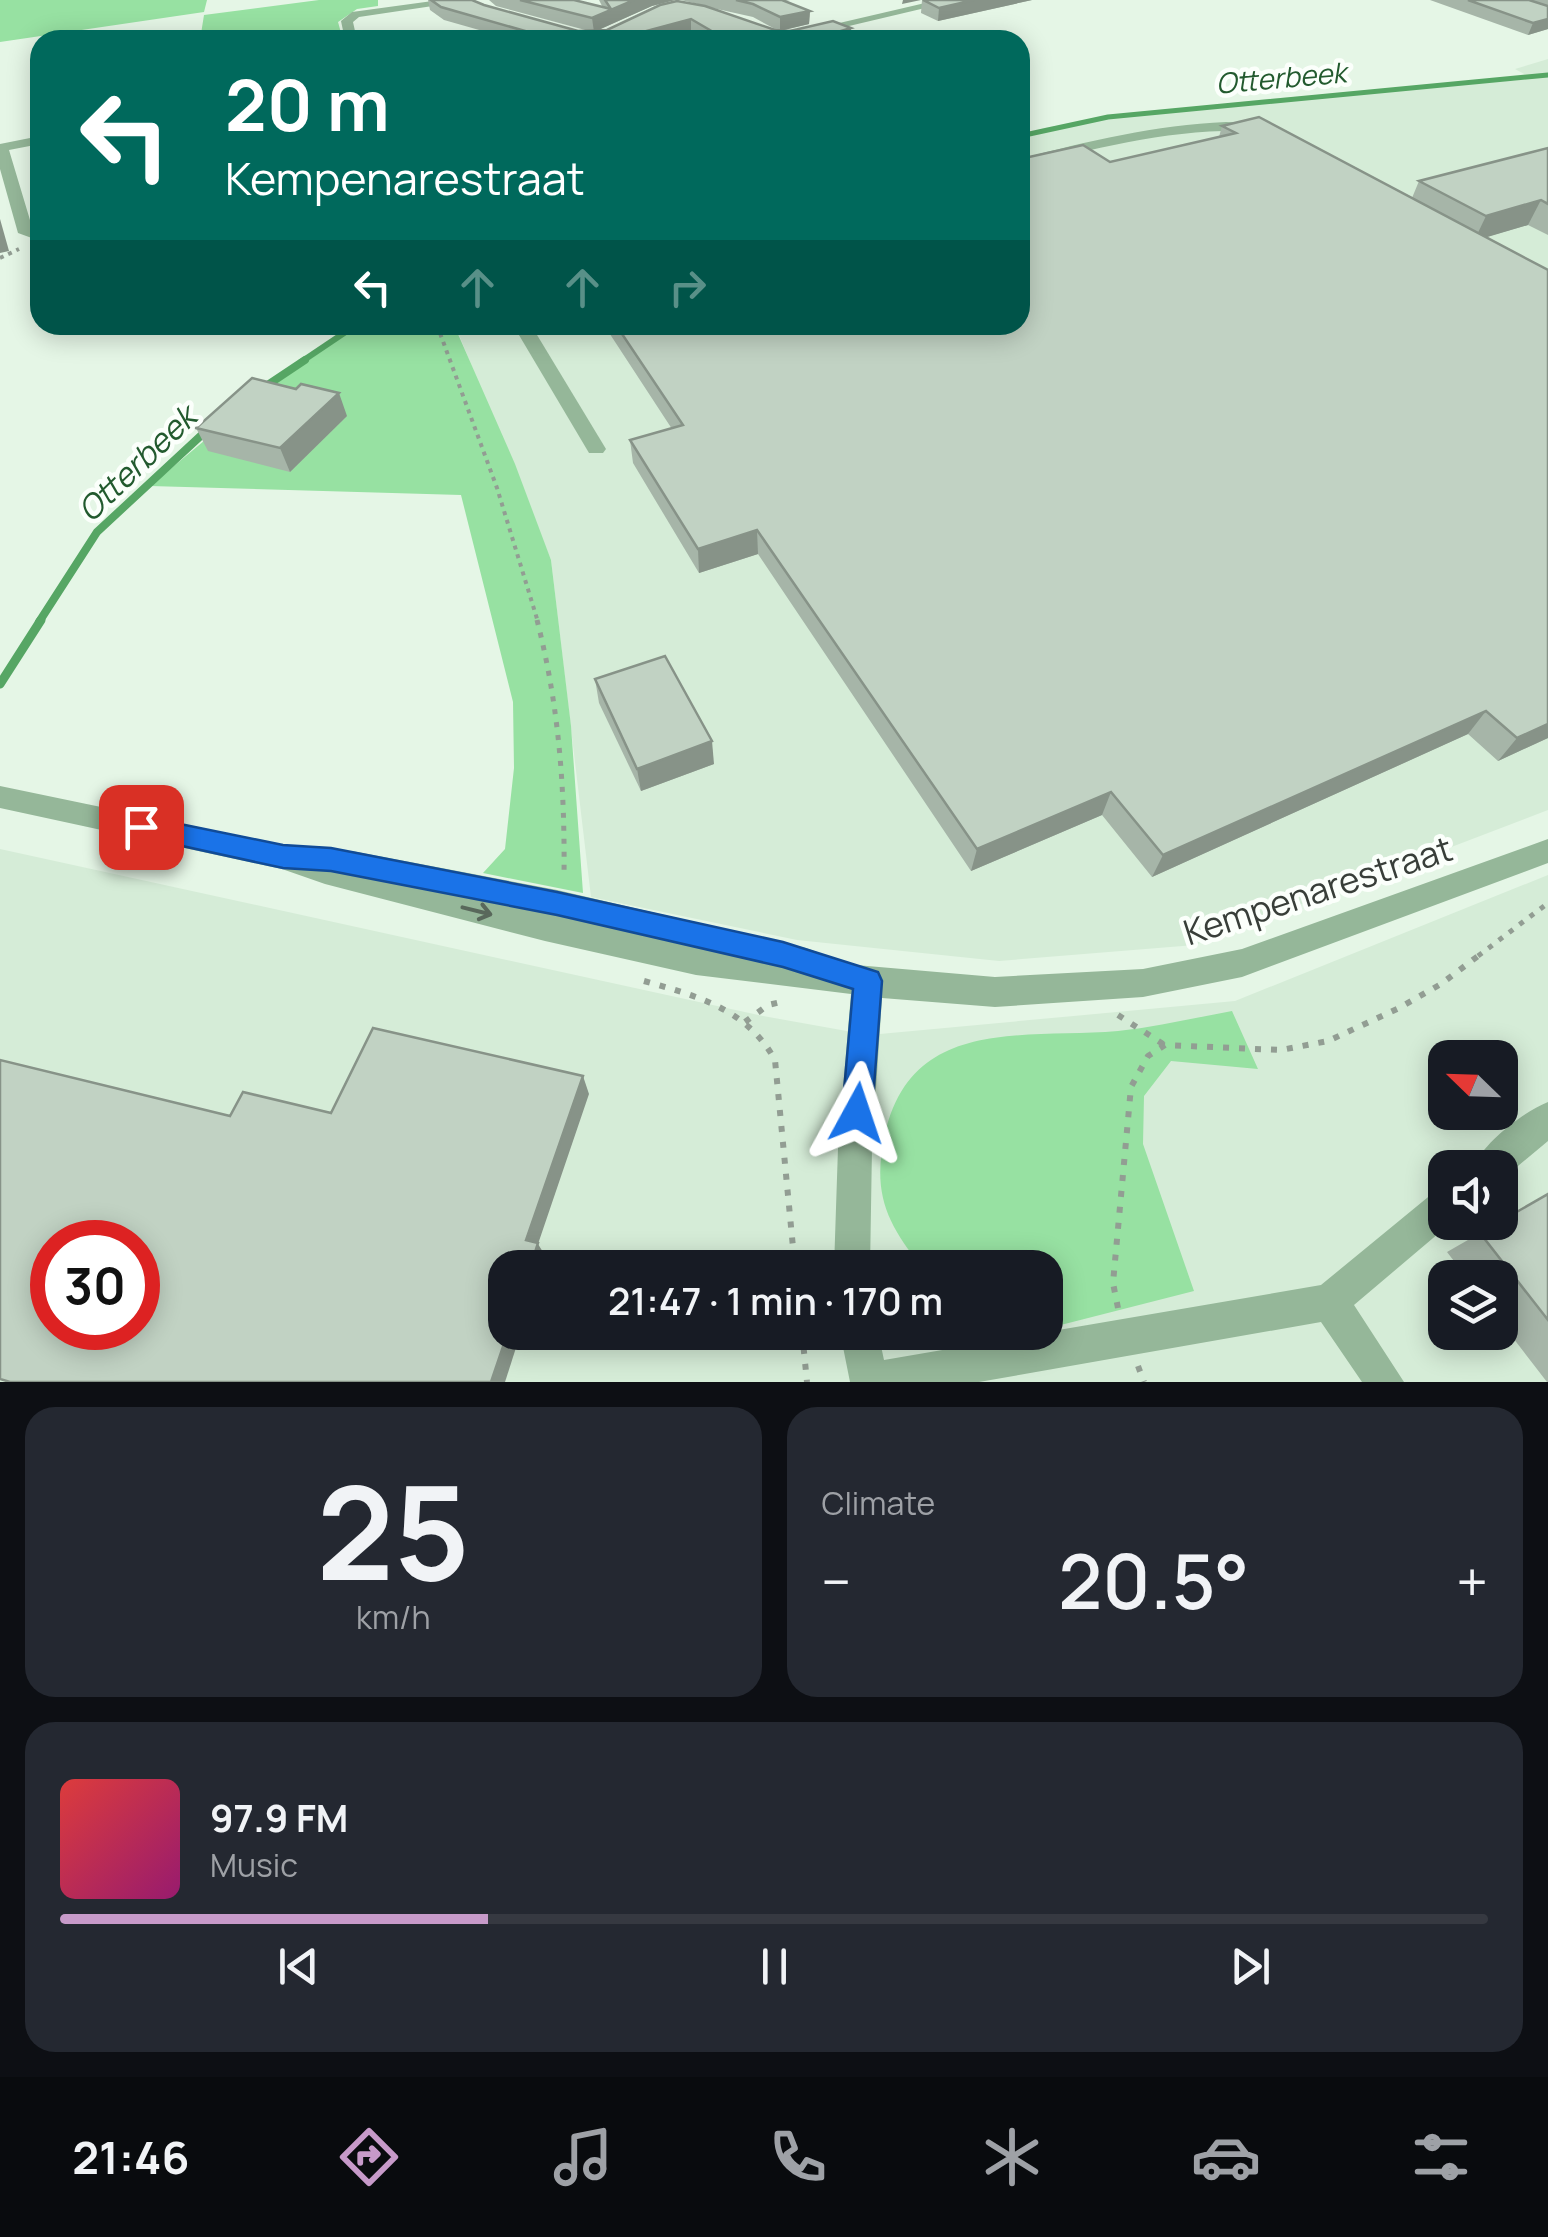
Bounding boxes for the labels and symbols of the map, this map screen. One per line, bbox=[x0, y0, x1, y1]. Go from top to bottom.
water label: Otterbeek bbox=[1214, 52, 1352, 102]
water label: Otterbeek bbox=[67, 393, 208, 531]
pin bbox=[99, 785, 184, 870]
street label: Kempenarestraat bbox=[1177, 824, 1458, 956]
one-way arrow bbox=[461, 903, 492, 922]
north arrow bbox=[1428, 1040, 1518, 1130]
position arrow bbox=[805, 1061, 909, 1165]
speed limit sign: 30 bbox=[30, 1220, 160, 1350]

